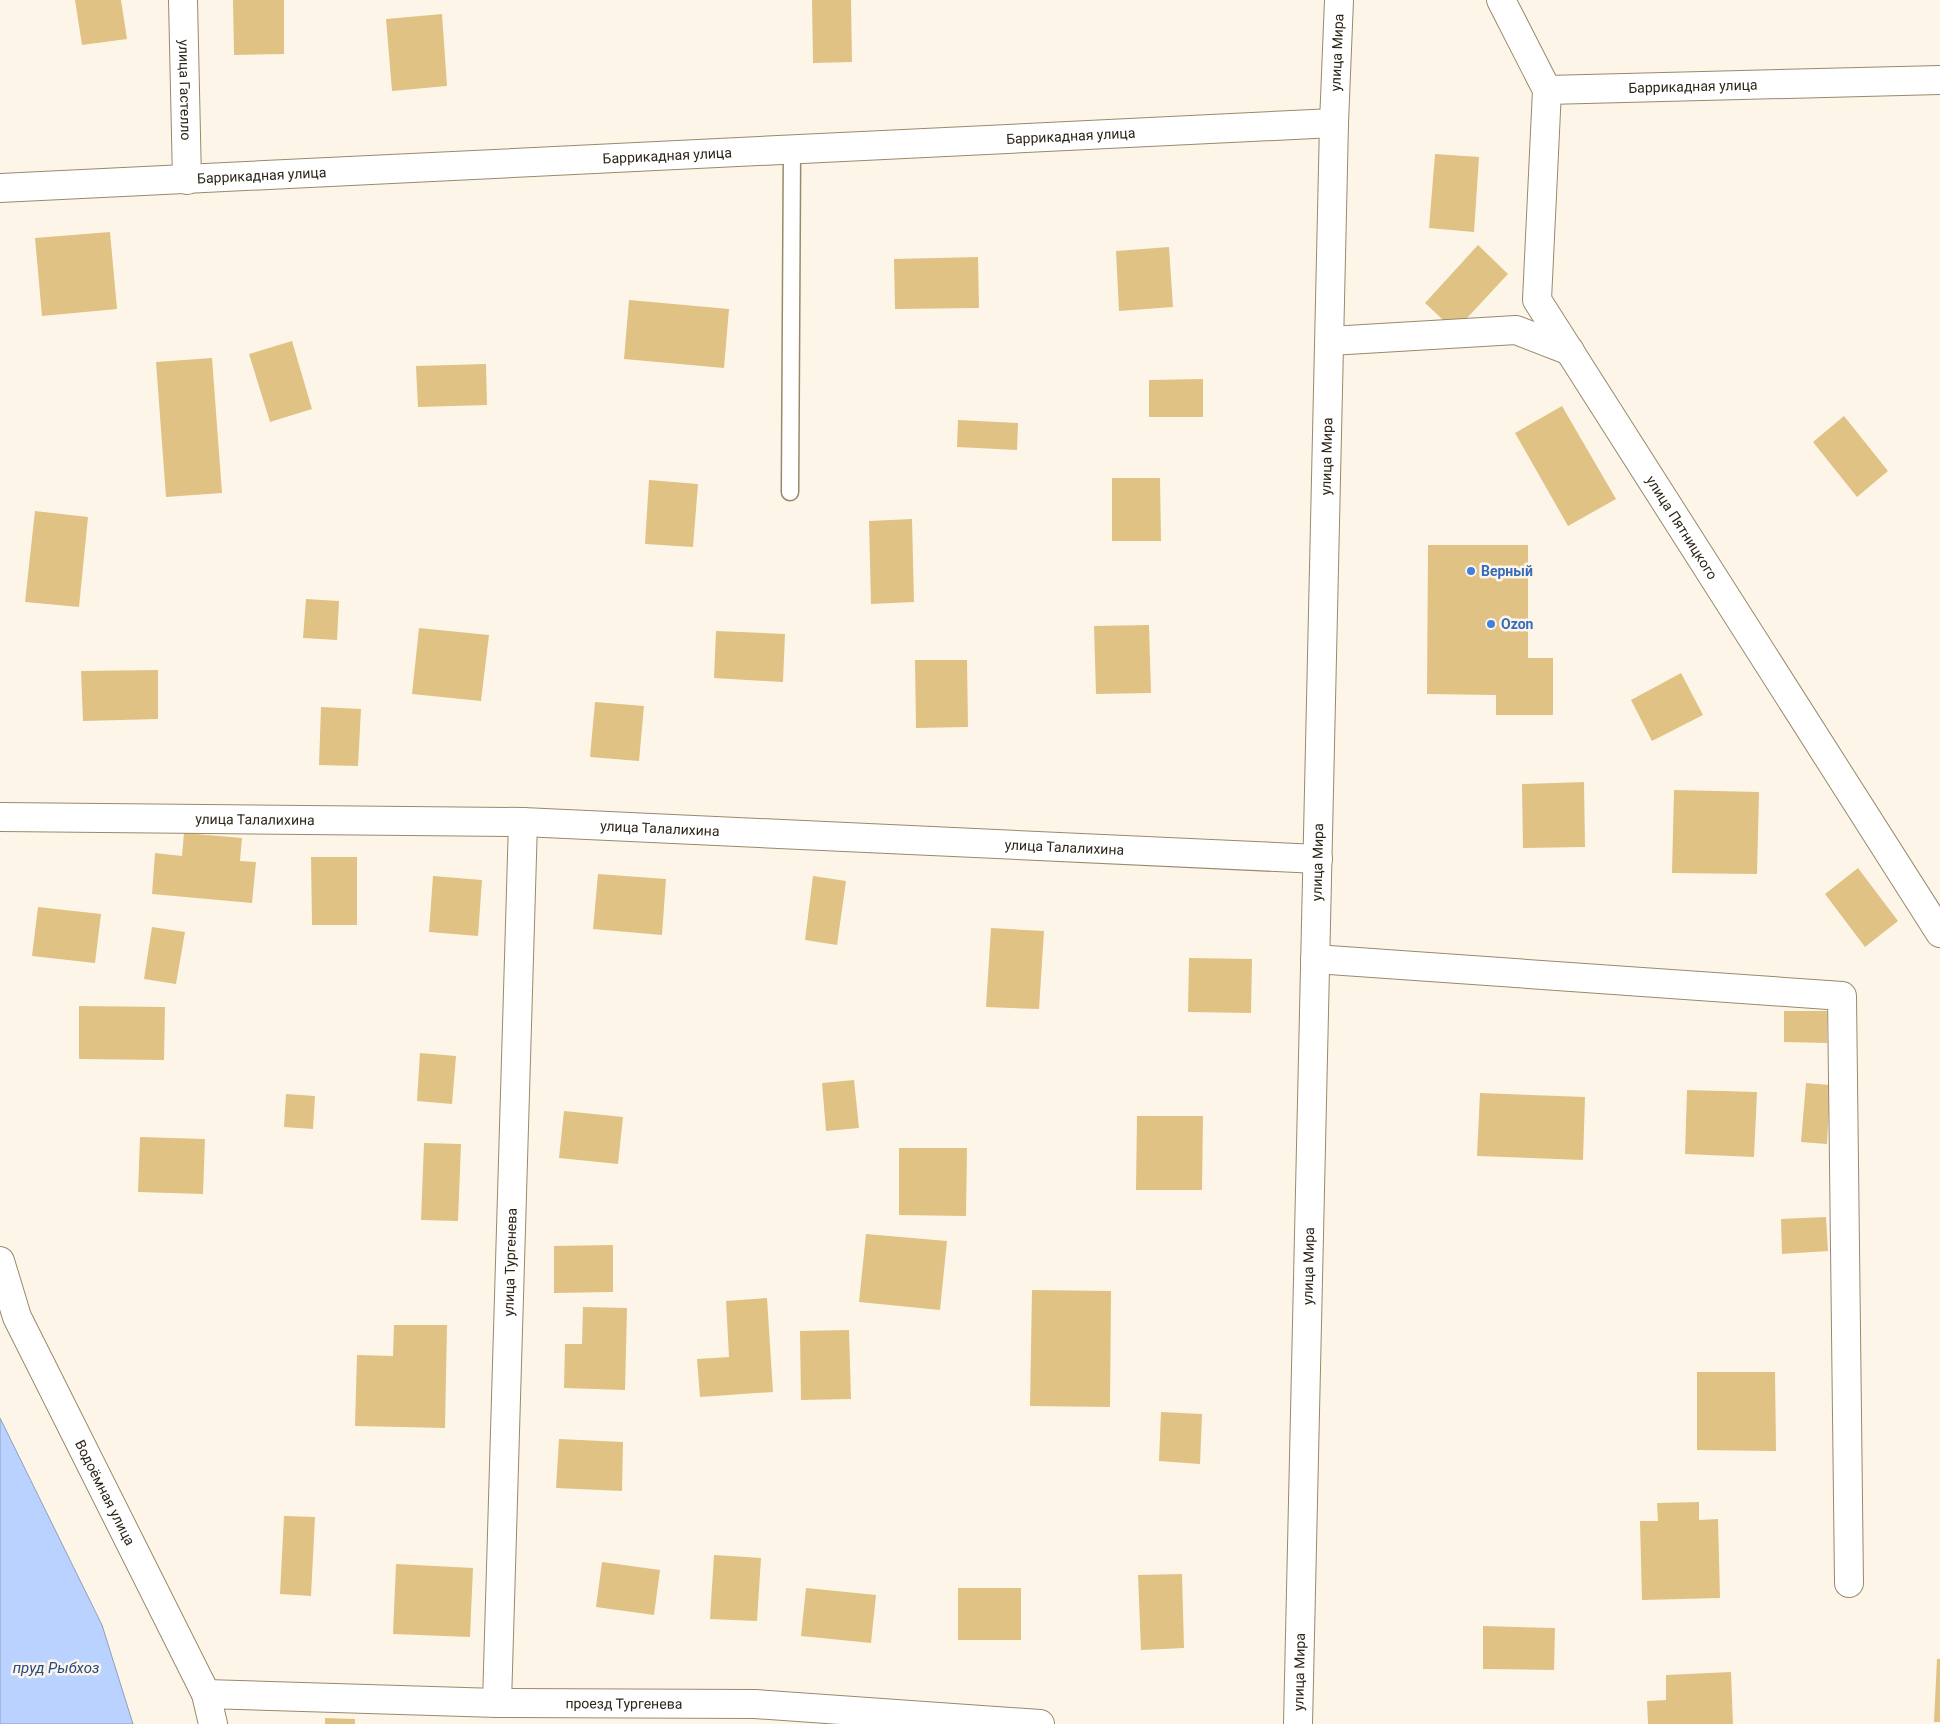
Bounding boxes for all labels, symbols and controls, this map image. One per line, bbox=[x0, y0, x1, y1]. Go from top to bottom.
street label: улица Мира bbox=[1327, 13, 1346, 92]
street label: улица Гастелло bbox=[176, 39, 194, 141]
street label: Баррикадная улица bbox=[1628, 77, 1758, 96]
street label: Баррикадная улица bbox=[1006, 125, 1136, 147]
street label: Баррикадная улица bbox=[602, 144, 732, 167]
street label: Баррикадная улица bbox=[197, 164, 327, 186]
street label: улица Мира bbox=[1318, 417, 1335, 495]
street label: улица Пятницкого bbox=[1643, 473, 1721, 582]
place label: Верный bbox=[1481, 563, 1533, 579]
marker: Верный bbox=[1465, 565, 1477, 577]
place label: Ozon bbox=[1501, 616, 1534, 632]
marker: Ozon bbox=[1485, 618, 1497, 630]
street label: улица Талалихина bbox=[195, 811, 315, 828]
street label: улица Талалихина bbox=[600, 818, 720, 839]
street label: улица Мира bbox=[1309, 823, 1326, 901]
street label: улица Талалихина bbox=[1004, 836, 1124, 858]
street label: улица Тургенева bbox=[500, 1208, 520, 1317]
street label: улица Мира bbox=[1299, 1227, 1317, 1305]
street label: Водоёмная улица bbox=[72, 1437, 138, 1548]
street label: улица Мира bbox=[1290, 1633, 1308, 1711]
water label: пруд Рыбхоз bbox=[13, 1659, 99, 1677]
street label: проезд Тургенева bbox=[565, 1695, 682, 1712]

